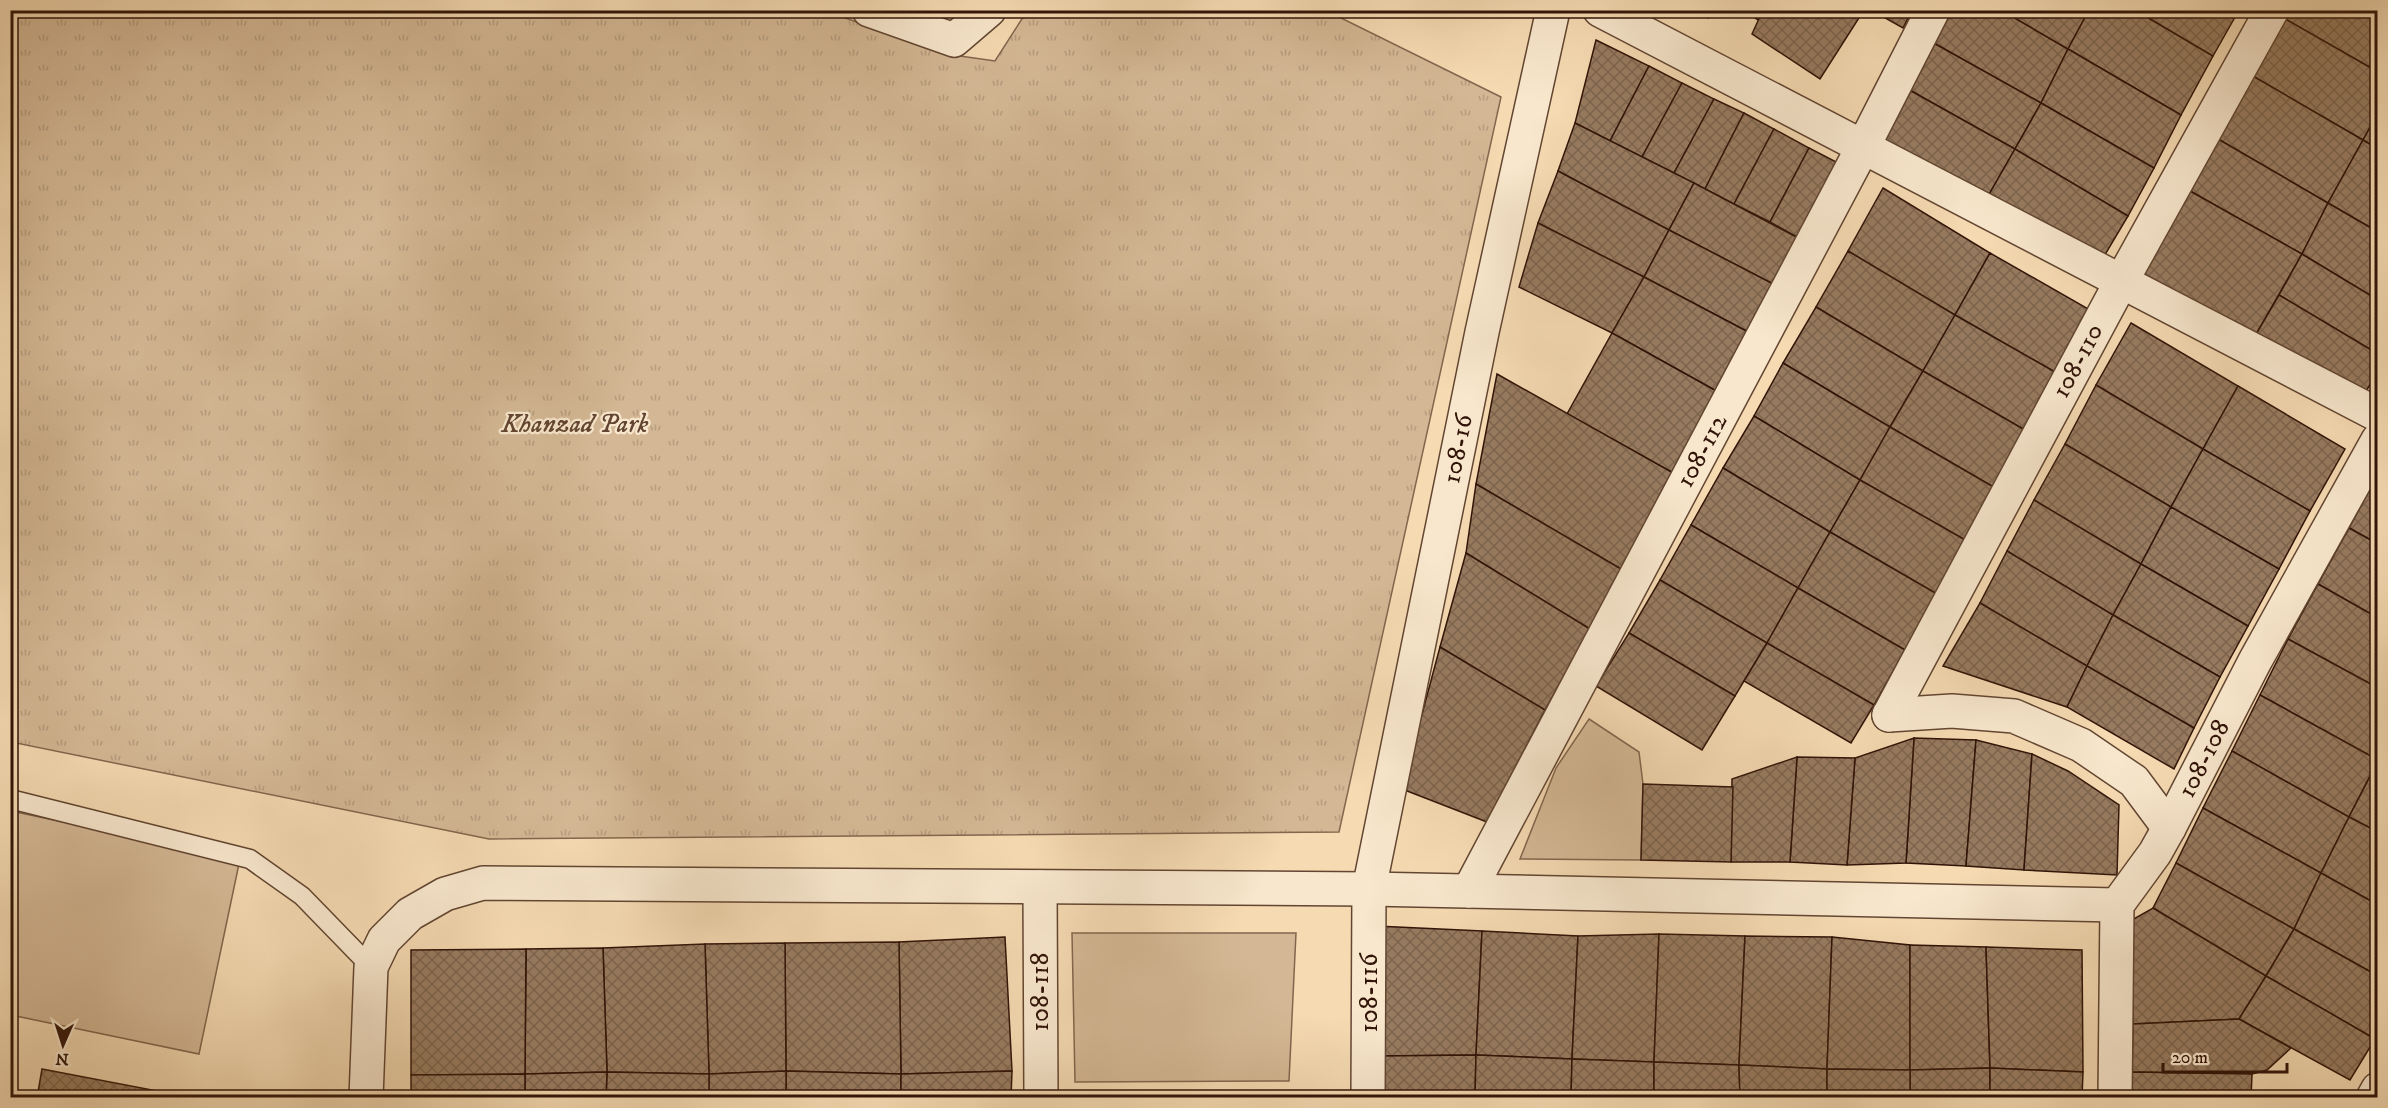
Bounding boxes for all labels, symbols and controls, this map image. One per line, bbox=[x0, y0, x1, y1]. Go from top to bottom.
street label: 108-110 bbox=[2045, 318, 2111, 404]
park label: Khanzad Park bbox=[501, 408, 649, 441]
street label: 108-112 bbox=[1669, 408, 1735, 494]
street label: 108-16 bbox=[1435, 410, 1481, 487]
street label: 108-108 bbox=[2170, 714, 2238, 804]
street label: 108-118 bbox=[1024, 952, 1057, 1032]
street label: 108-116 bbox=[1353, 952, 1386, 1033]
north arrow bbox=[33, 1015, 93, 1075]
scale bar bbox=[2163, 1036, 2288, 1074]
text: 20 m bbox=[2172, 1047, 2208, 1069]
text: N bbox=[55, 1049, 69, 1069]

